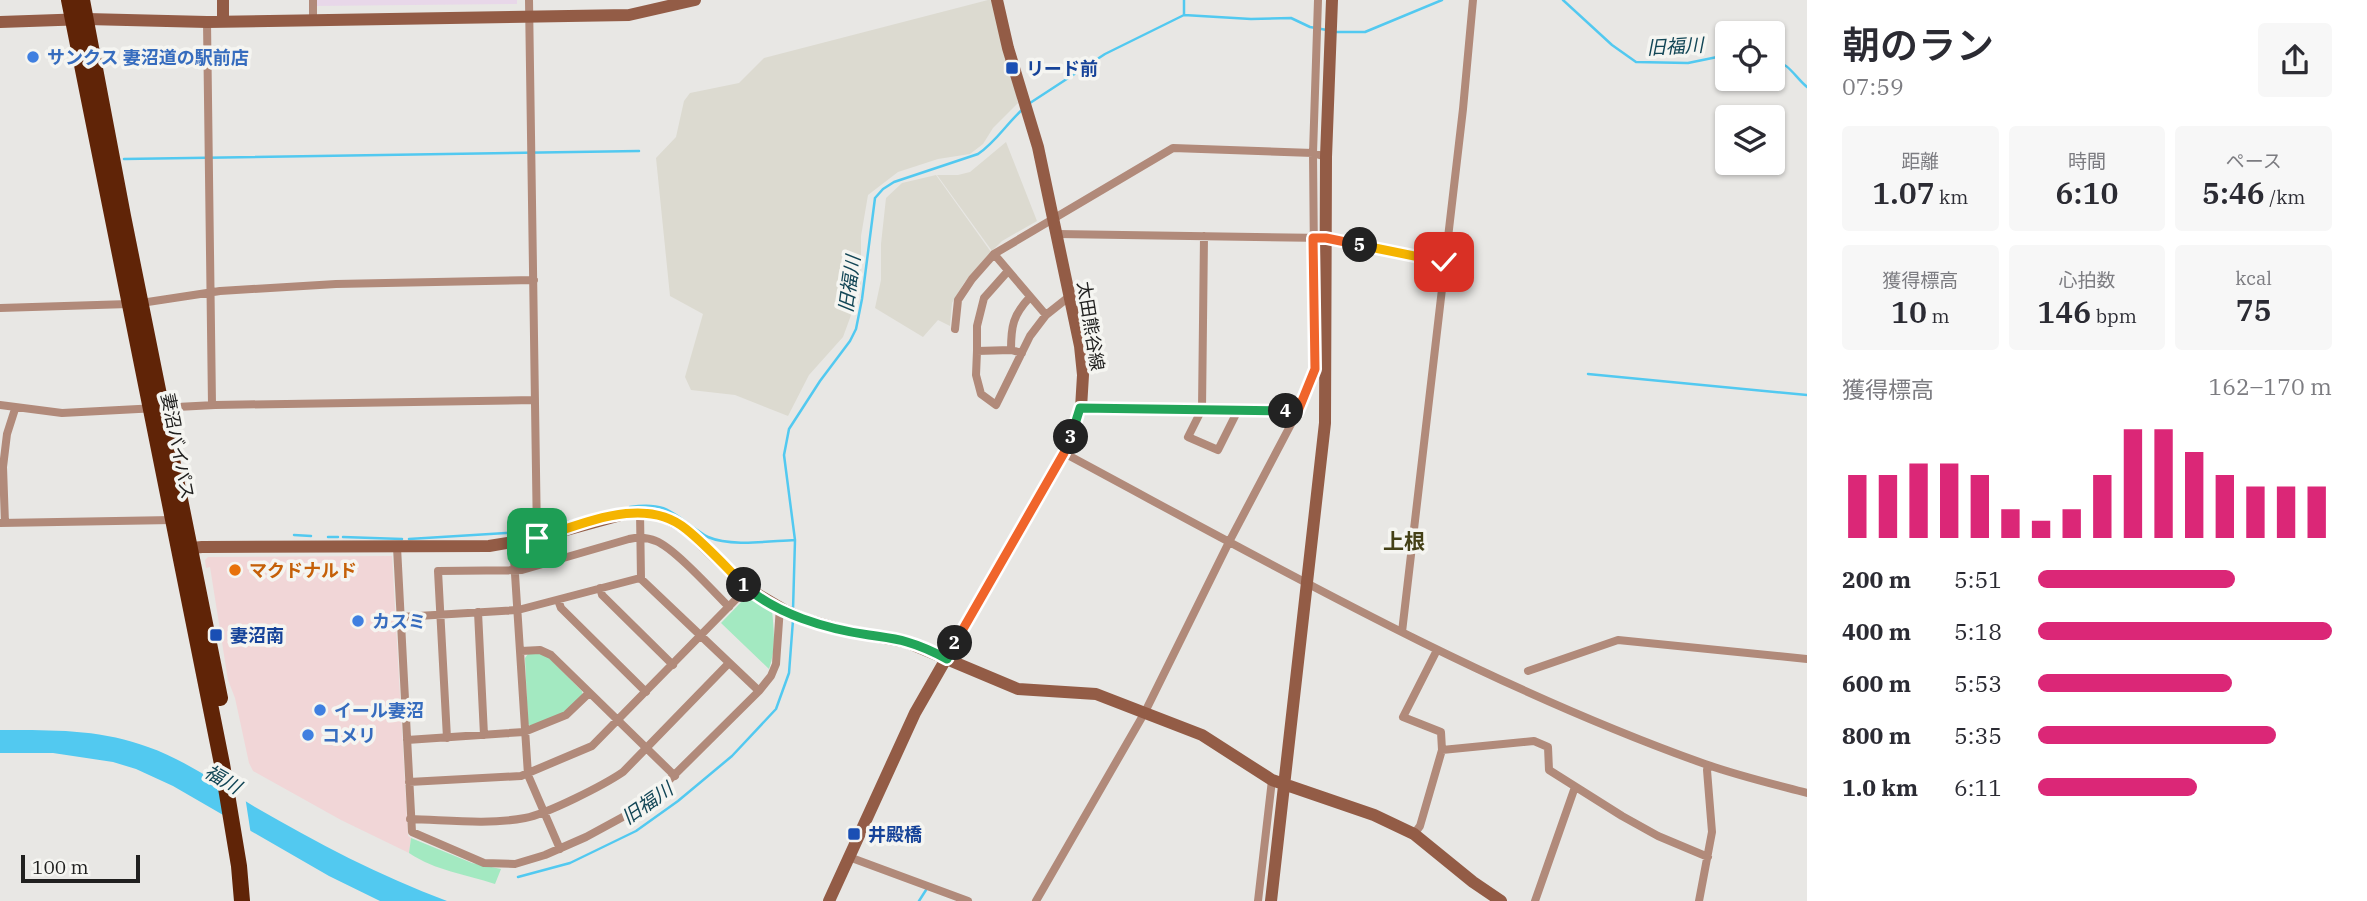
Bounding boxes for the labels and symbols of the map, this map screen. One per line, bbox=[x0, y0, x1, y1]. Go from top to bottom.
water label: 旧福川 bbox=[1646, 32, 1706, 59]
place label: サンクス 妻沼道の駅前店 bbox=[47, 46, 249, 69]
marker: サンクス 妻沼道の駅前店 bbox=[25, 49, 41, 65]
place label: リード前 bbox=[1026, 57, 1098, 80]
marker: リード前 bbox=[1004, 60, 1020, 76]
pin: 5 bbox=[1342, 228, 1378, 262]
pin bbox=[1414, 232, 1474, 292]
water label: 旧福川 bbox=[833, 252, 865, 314]
street label: 太田熊谷線 bbox=[1073, 280, 1109, 372]
street label: 妻沼バイパス bbox=[156, 391, 200, 501]
pin: 4 bbox=[1268, 394, 1304, 428]
pin: 3 bbox=[1054, 420, 1088, 454]
pin bbox=[507, 508, 567, 568]
district label: 上根 bbox=[1383, 527, 1425, 555]
place label: マクドナルド bbox=[249, 559, 357, 582]
marker: マクドナルド bbox=[227, 562, 243, 578]
pin: 1 bbox=[726, 568, 762, 602]
place label: カスミ bbox=[372, 610, 426, 633]
marker: カスミ bbox=[350, 613, 366, 629]
place label: 妻沼南 bbox=[230, 624, 284, 647]
pin: 2 bbox=[937, 626, 972, 660]
marker: 妻沼南 bbox=[208, 627, 224, 643]
place label: イール妻沼 bbox=[334, 699, 424, 722]
marker: イール妻沼 bbox=[312, 702, 328, 718]
place label: コメリ bbox=[322, 724, 376, 747]
marker: コメリ bbox=[300, 727, 316, 743]
water label: 福川 bbox=[201, 759, 247, 800]
water label: 旧福川 bbox=[617, 776, 679, 829]
place label: 井殿橋 bbox=[868, 823, 922, 846]
marker: 井殿橋 bbox=[846, 826, 862, 842]
scale bar bbox=[21, 852, 140, 884]

